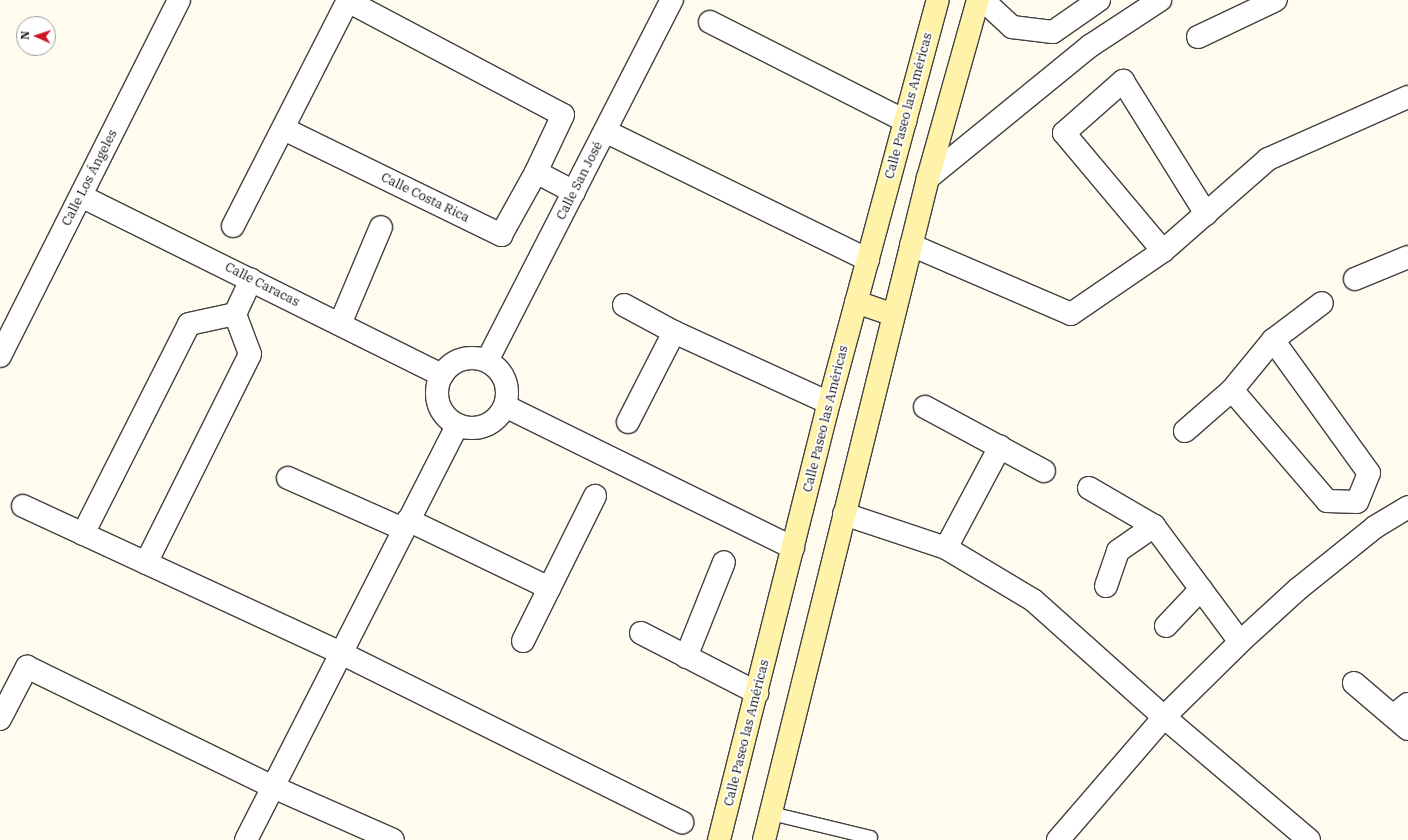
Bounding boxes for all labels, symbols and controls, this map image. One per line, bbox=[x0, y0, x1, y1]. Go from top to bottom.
north arrow bbox=[16, 16, 56, 56]
text: N bbox=[18, 31, 32, 40]
street label: Calle Paseo las Américas bbox=[882, 31, 936, 181]
street label: Calle Los Ángeles bbox=[59, 127, 121, 229]
street label: Calle San José bbox=[554, 139, 606, 223]
street label: Calle Costa Rica bbox=[378, 170, 472, 226]
street label: Calle Caracas bbox=[222, 260, 302, 310]
street label: Calle Paseo las Américas bbox=[800, 344, 852, 494]
street label: Calle Paseo las Américas bbox=[721, 658, 773, 808]

